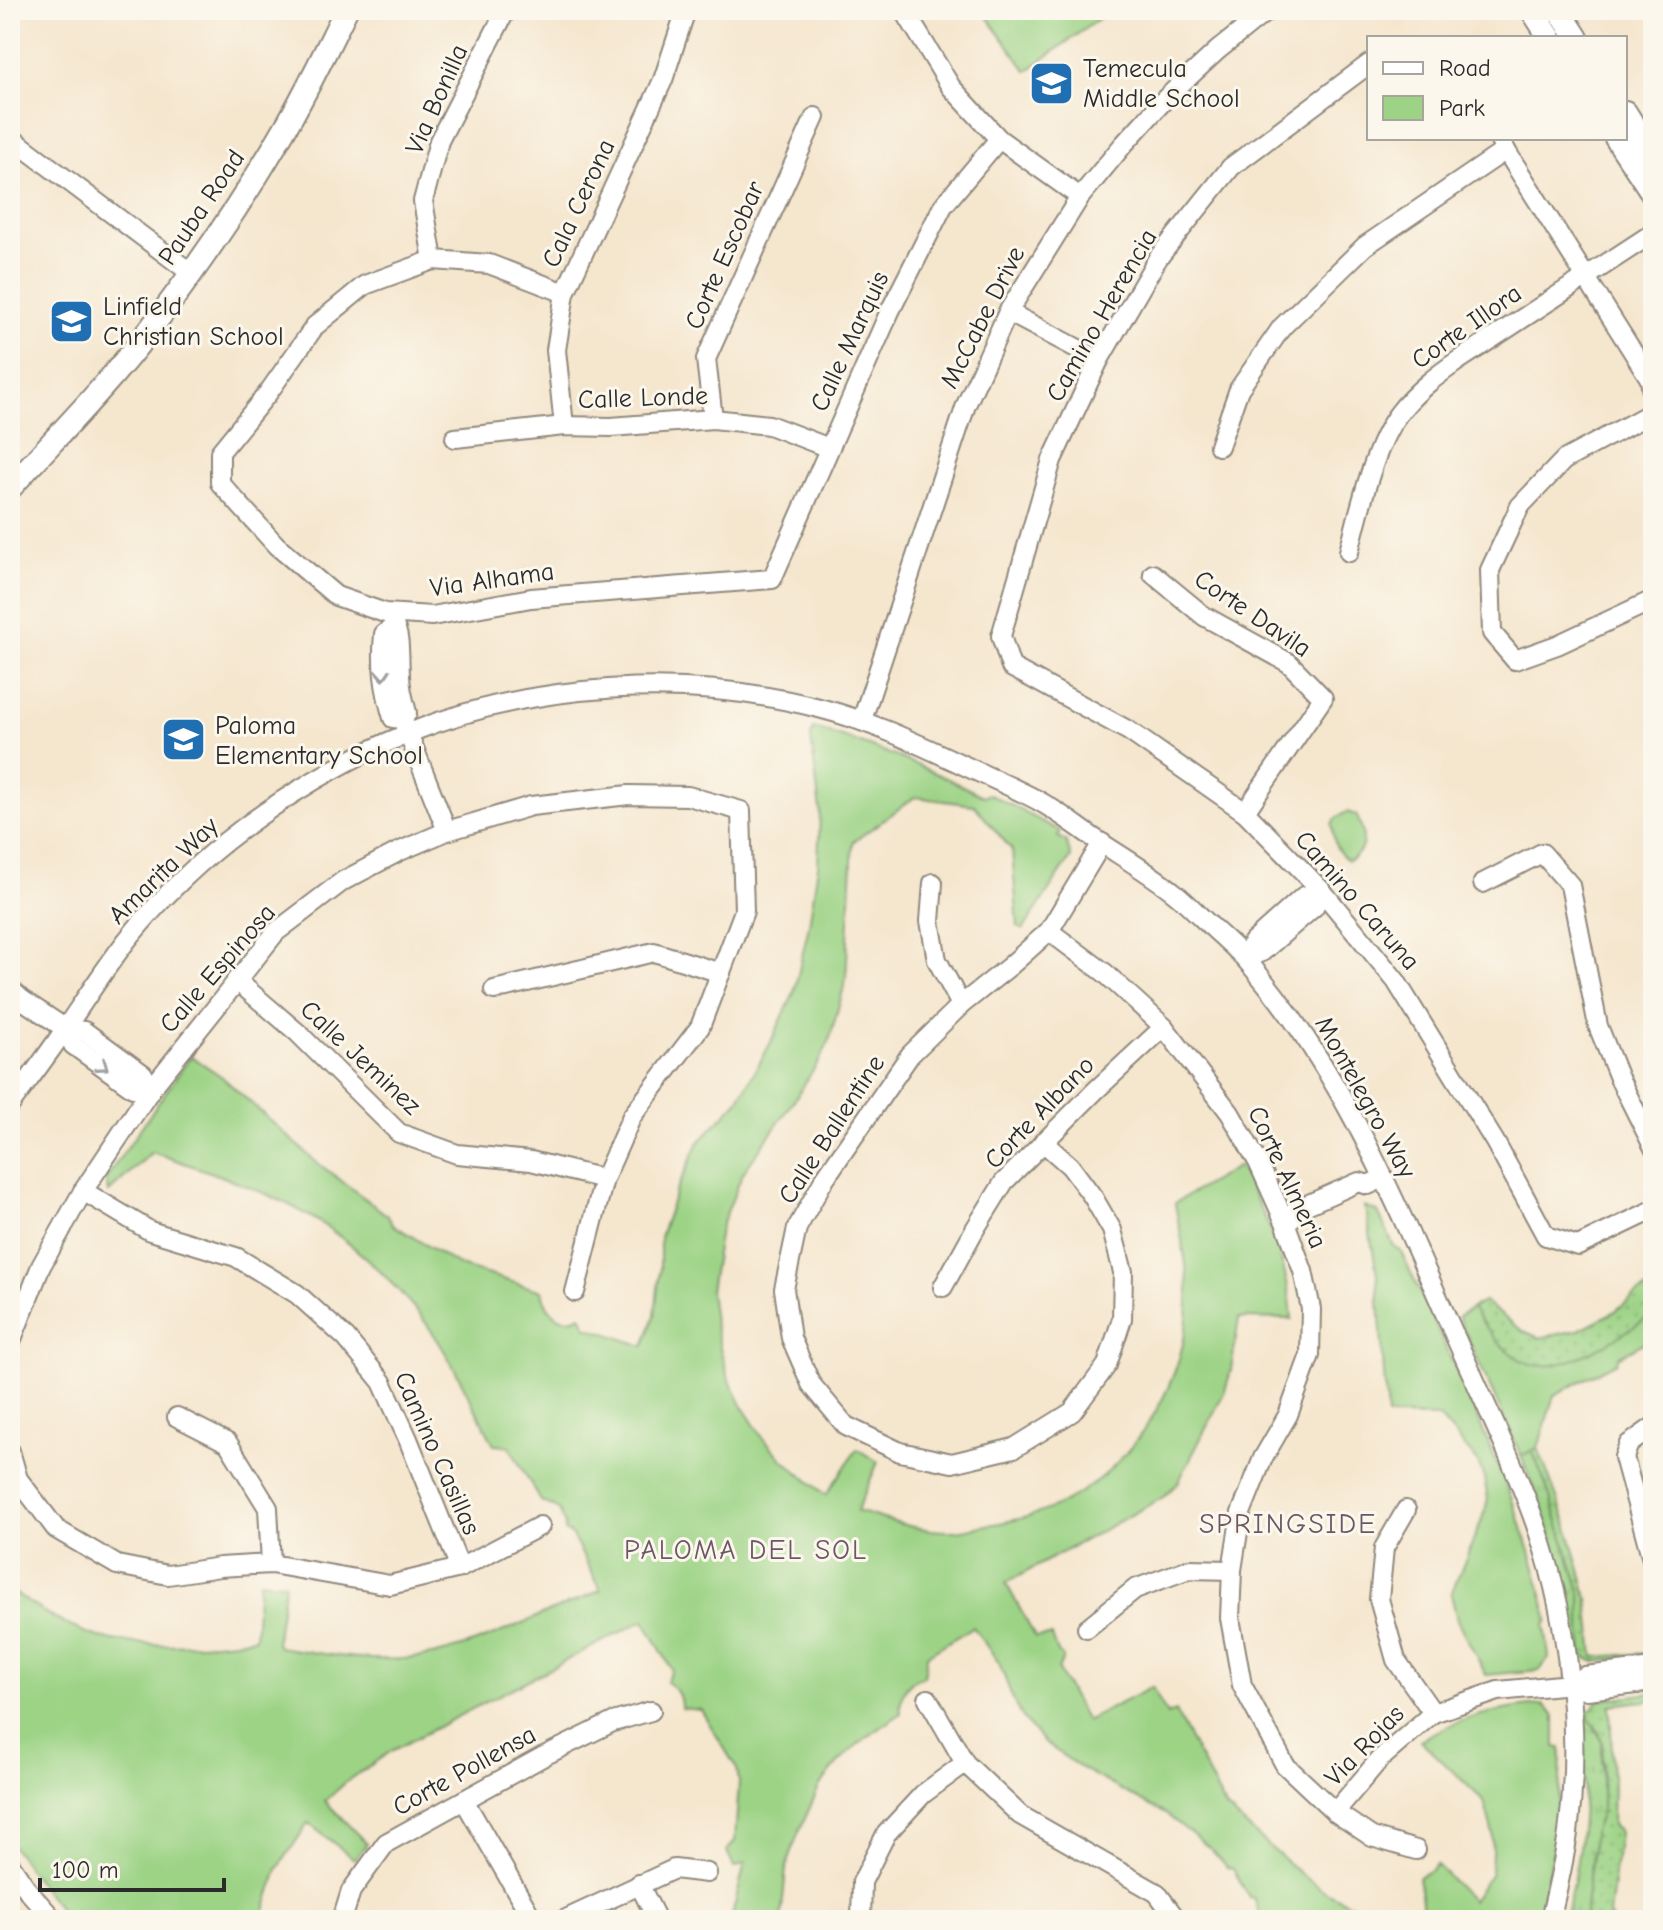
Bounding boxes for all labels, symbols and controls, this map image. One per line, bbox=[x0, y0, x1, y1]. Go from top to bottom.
legend bbox=[1367, 36, 1627, 140]
street label: Via Bonilla bbox=[399, 40, 474, 159]
place label: Temecula Middle School bbox=[1083, 54, 1240, 114]
text: Road bbox=[1439, 54, 1491, 82]
school or university icon: Temecula Middle School bbox=[1028, 59, 1076, 107]
text: Park bbox=[1439, 94, 1485, 122]
street label: Cala Cerona bbox=[536, 135, 622, 272]
street label: Pauba Road bbox=[152, 144, 251, 271]
street label: Corte Escobar bbox=[679, 176, 771, 334]
street label: Camino Herencia bbox=[1040, 224, 1163, 407]
street label: McCabe Drive bbox=[934, 241, 1032, 393]
street label: Calle Marquis bbox=[804, 267, 895, 416]
street label: Corte Illora bbox=[1406, 278, 1527, 376]
place label: Linfield Christian School bbox=[103, 292, 284, 352]
school or university icon: Linfield Christian School bbox=[48, 297, 96, 345]
street label: Calle Londe bbox=[578, 381, 709, 415]
street label: Via Alhama bbox=[428, 556, 556, 604]
street label: Corte Davila bbox=[1188, 564, 1316, 664]
one-way arrow bbox=[374, 669, 391, 682]
place label: Paloma Elementary School bbox=[215, 711, 423, 771]
school or university icon: Paloma Elementary School bbox=[160, 716, 208, 764]
street label: Amarita Way bbox=[103, 811, 225, 930]
street label: Camino Caruna bbox=[1289, 825, 1426, 976]
street label: Calle Espinosa bbox=[154, 898, 282, 1039]
street label: Calle Jeminez bbox=[294, 994, 427, 1121]
street label: Montelegro Way bbox=[1308, 1011, 1422, 1184]
street label: Calle Ballentine bbox=[773, 1049, 891, 1210]
street label: Corte Albano bbox=[979, 1050, 1101, 1175]
one-way arrow bbox=[94, 1056, 109, 1071]
street label: Corte Almeria bbox=[1241, 1102, 1333, 1253]
street label: Camino Casillas bbox=[388, 1367, 486, 1540]
district label: SPRINGSIDE bbox=[1199, 1508, 1377, 1540]
district label: PALOMA DEL SOL bbox=[624, 1534, 868, 1566]
street label: Via Rojas bbox=[1319, 1699, 1411, 1792]
street label: Corte Pollensa bbox=[388, 1719, 541, 1822]
scale bar bbox=[40, 1842, 224, 1892]
text: 100 m bbox=[52, 1856, 119, 1884]

